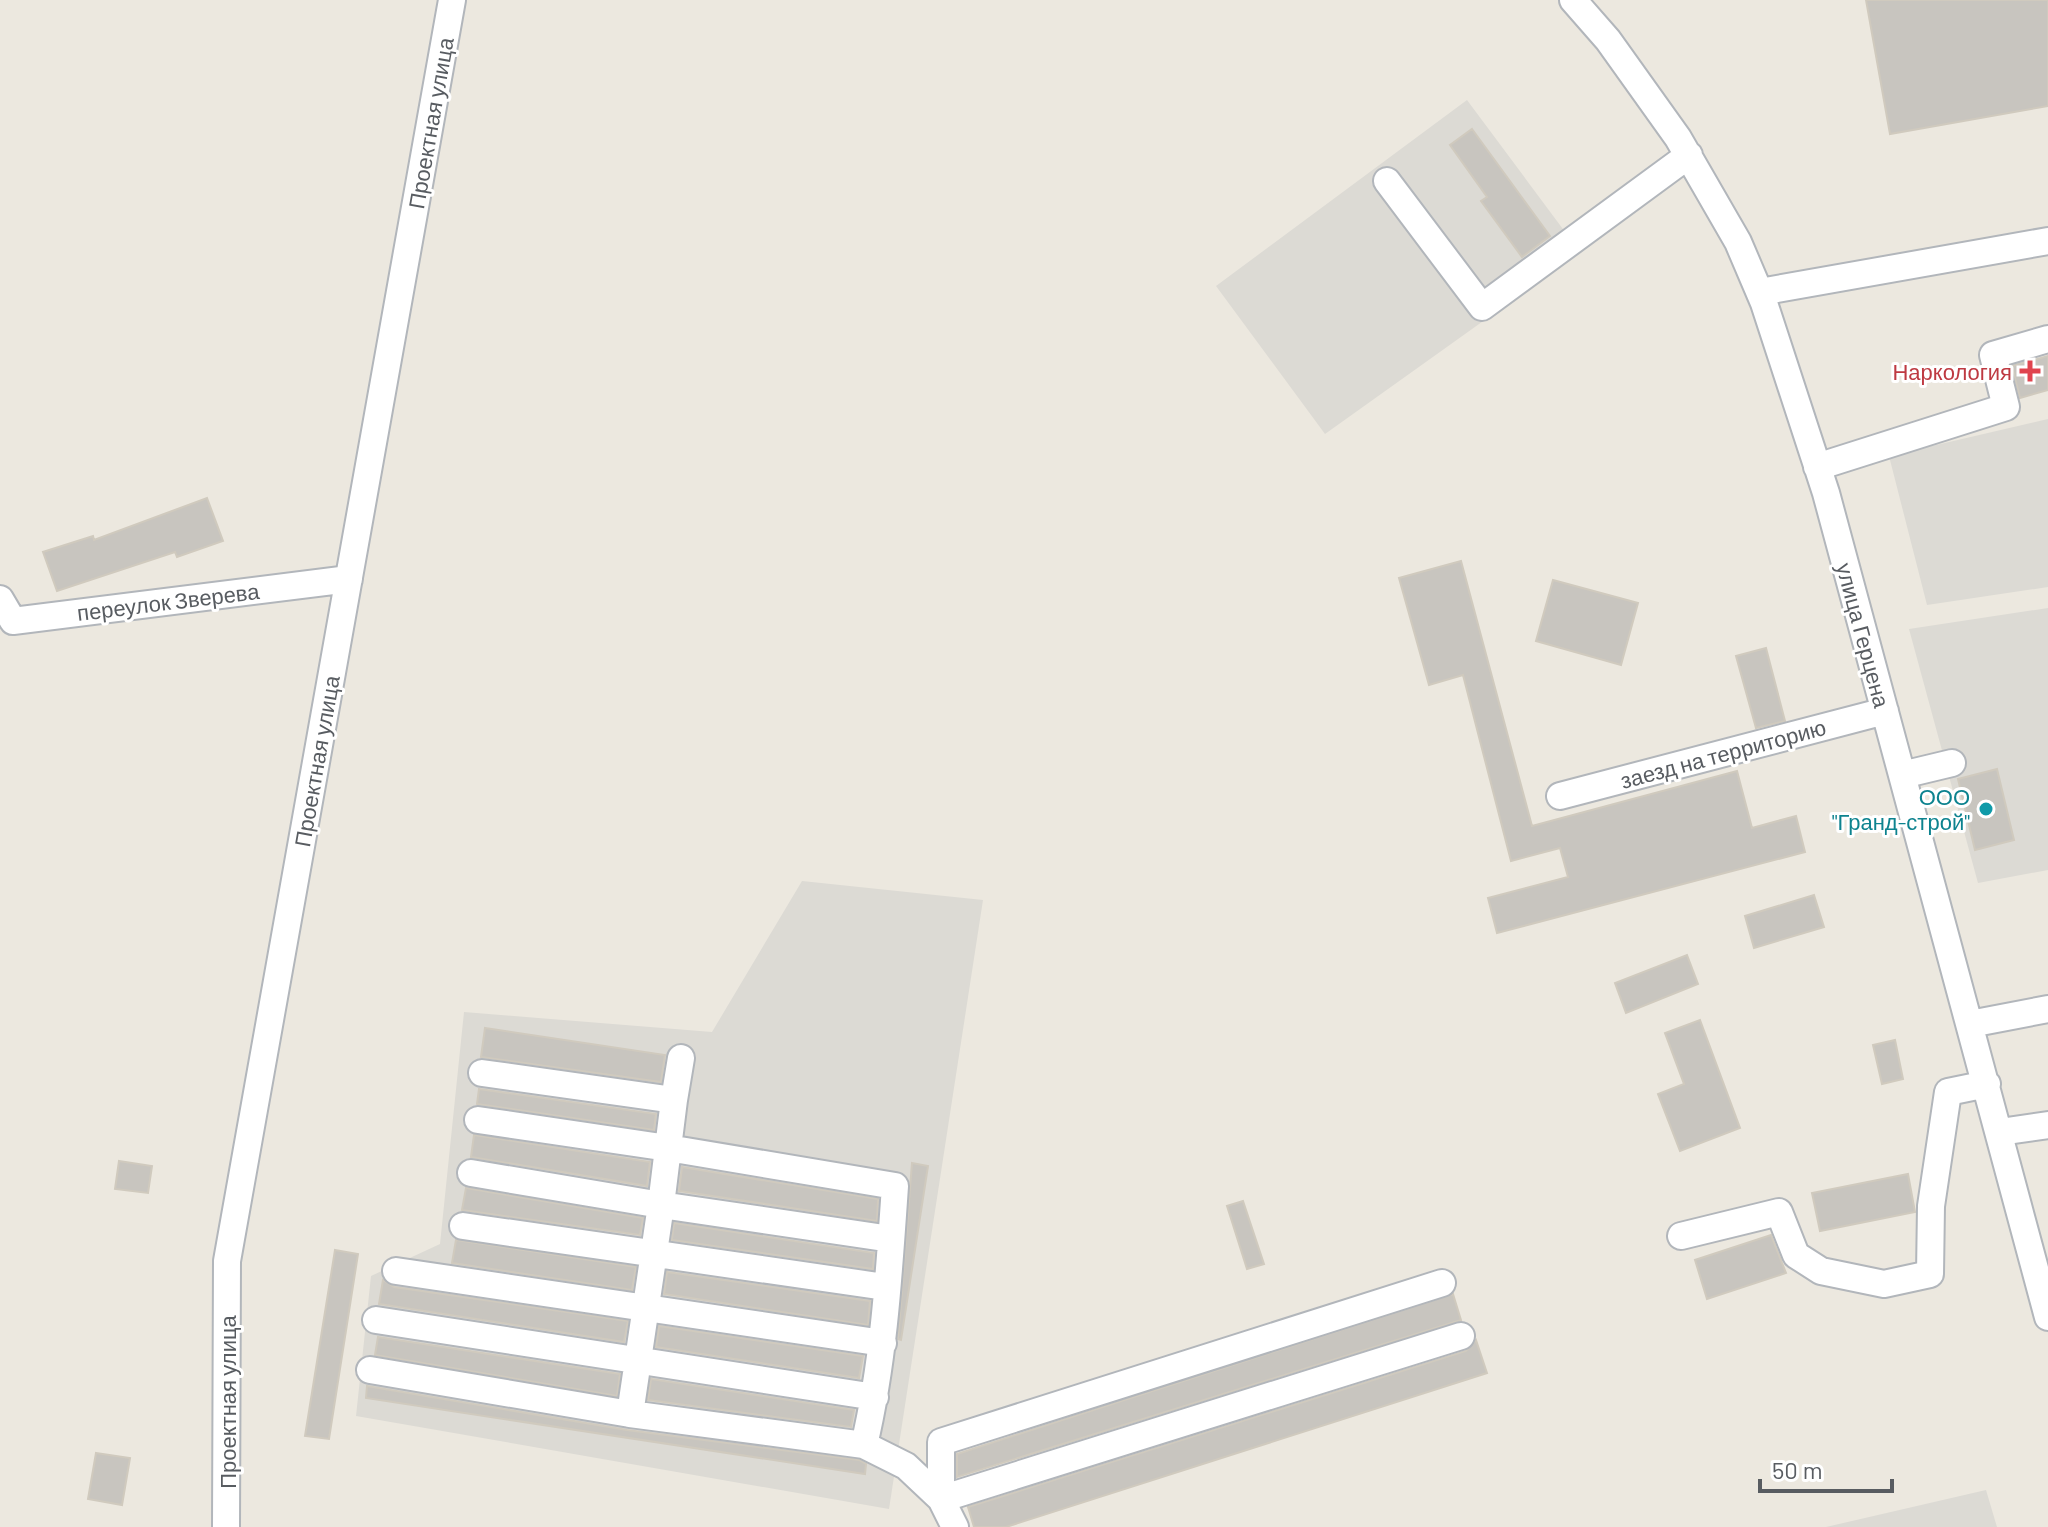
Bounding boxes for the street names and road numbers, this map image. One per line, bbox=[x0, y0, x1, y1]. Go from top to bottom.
street label: Проектная улица bbox=[402, 34, 459, 211]
street label: улица Герцена bbox=[1831, 560, 1896, 711]
street label: переулок Зверева bbox=[75, 577, 261, 626]
street label: Проектная улица bbox=[288, 672, 345, 849]
street label: заезд на территорию bbox=[1617, 713, 1829, 794]
street label: Проектная улица bbox=[214, 1314, 241, 1489]

